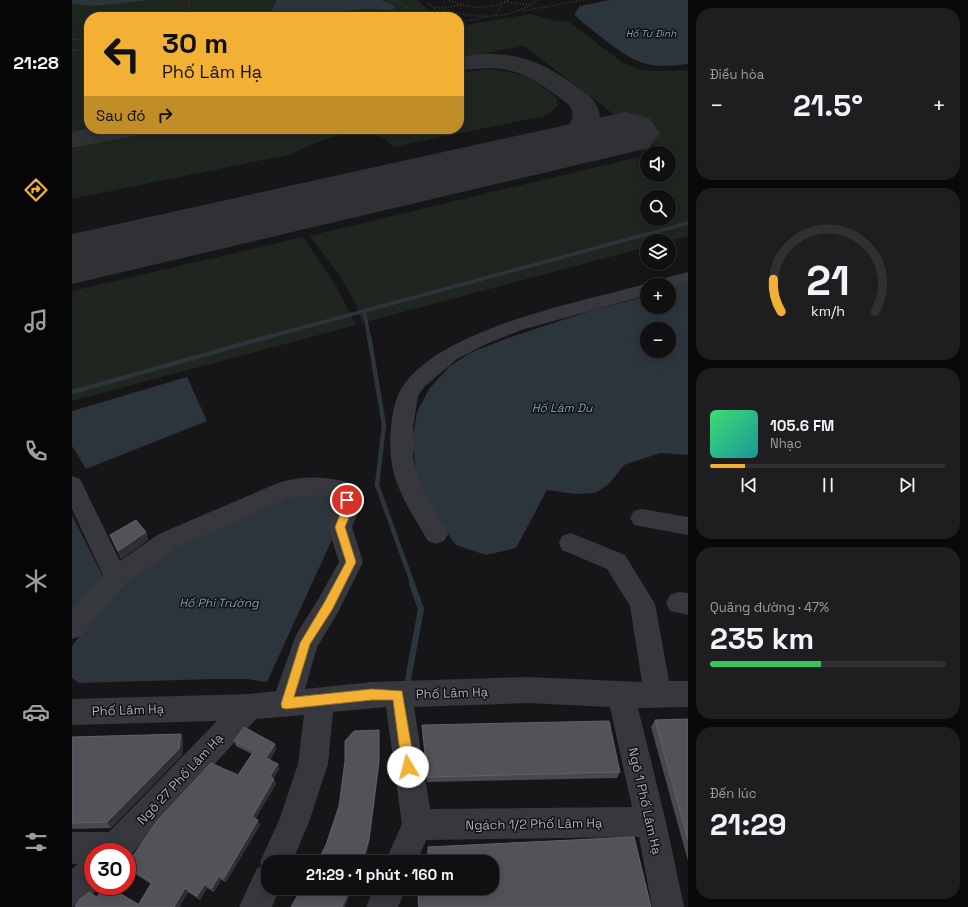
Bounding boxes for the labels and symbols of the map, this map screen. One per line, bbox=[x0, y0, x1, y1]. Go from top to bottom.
water label: Hồ Tư Đình bbox=[626, 27, 677, 40]
water label: Hồ Lâm Du bbox=[532, 400, 593, 416]
pin bbox=[330, 483, 364, 517]
water label: Hồ Phi Trường bbox=[179, 595, 260, 611]
street label: Phố Lâm Hạ bbox=[416, 683, 489, 703]
street label: Phố Lâm Hạ bbox=[92, 700, 165, 720]
street label: Ngõ 27 Phố Lâm Hạ bbox=[133, 729, 227, 828]
position arrow bbox=[387, 746, 429, 788]
street label: Ngõ 1 Phố Lâm Hạ bbox=[624, 746, 666, 857]
street label: Ngách 1/2 Phố Lâm Hạ bbox=[465, 814, 603, 834]
speed limit sign: 30 bbox=[84, 843, 136, 895]

